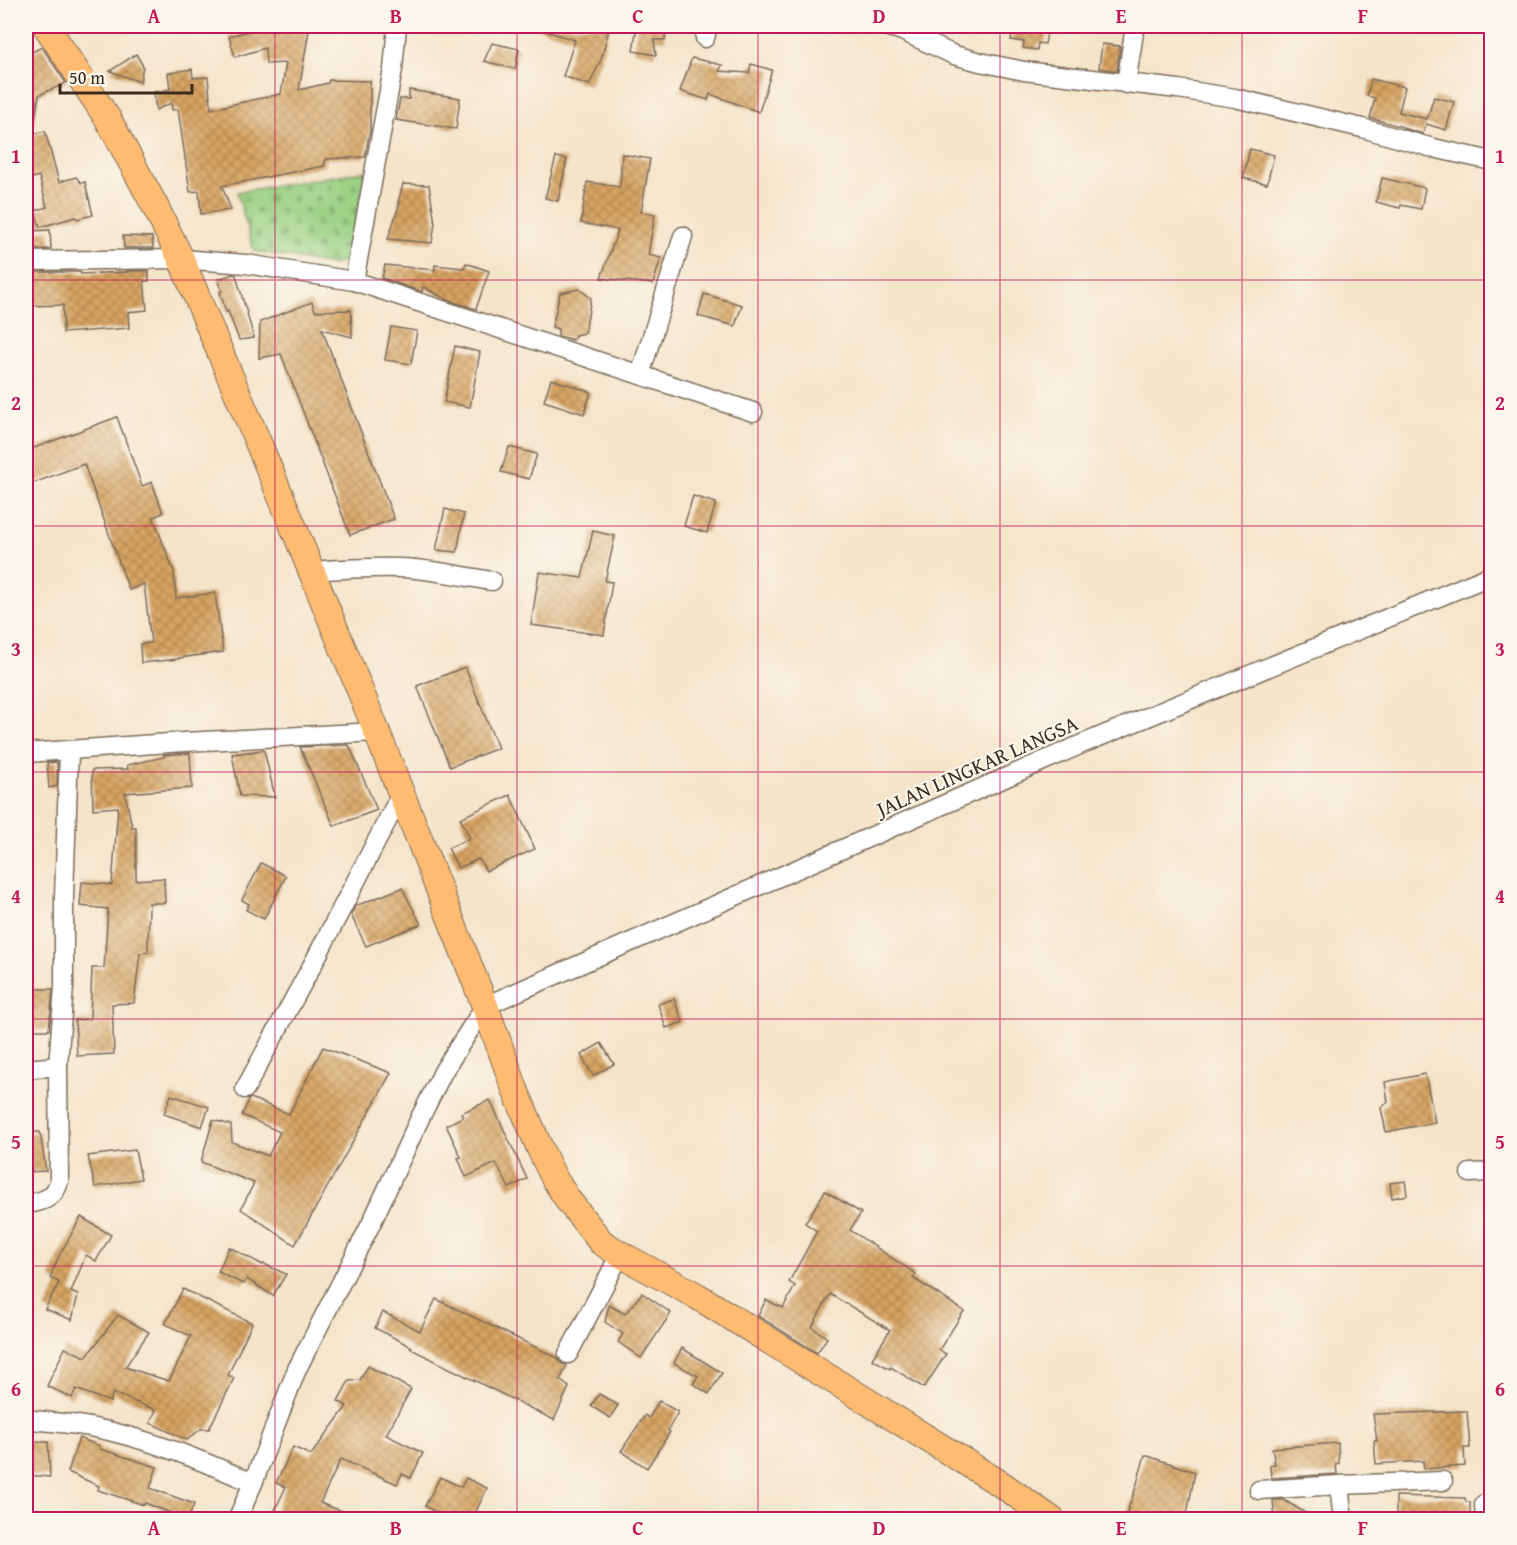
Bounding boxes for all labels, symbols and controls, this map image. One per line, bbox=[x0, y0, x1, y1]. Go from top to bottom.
text: A bbox=[148, 1, 161, 30]
text: B bbox=[390, 1, 402, 30]
text: C bbox=[632, 1, 644, 30]
text: D bbox=[872, 1, 886, 30]
text: E bbox=[1116, 1, 1127, 30]
text: F bbox=[1358, 1, 1368, 30]
scale bar bbox=[60, 57, 192, 95]
text: 50 m bbox=[69, 64, 105, 91]
text: 1 bbox=[11, 141, 21, 170]
text: 1 bbox=[1495, 141, 1505, 170]
text: 2 bbox=[11, 388, 21, 417]
text: 2 bbox=[1495, 388, 1505, 417]
text: 3 bbox=[11, 634, 21, 663]
text: 3 bbox=[1495, 634, 1505, 663]
street label: JALAN LINGKAR LANGSA bbox=[869, 708, 1083, 826]
text: 4 bbox=[11, 881, 21, 910]
text: 4 bbox=[1495, 881, 1505, 910]
text: 5 bbox=[11, 1127, 21, 1156]
text: 5 bbox=[1495, 1127, 1505, 1156]
text: 6 bbox=[11, 1374, 21, 1403]
text: 6 bbox=[1495, 1374, 1505, 1403]
text: A bbox=[148, 1513, 161, 1542]
text: B bbox=[390, 1513, 402, 1542]
text: C bbox=[632, 1513, 644, 1542]
text: D bbox=[872, 1513, 886, 1542]
text: E bbox=[1116, 1513, 1127, 1542]
text: F bbox=[1358, 1513, 1368, 1542]

